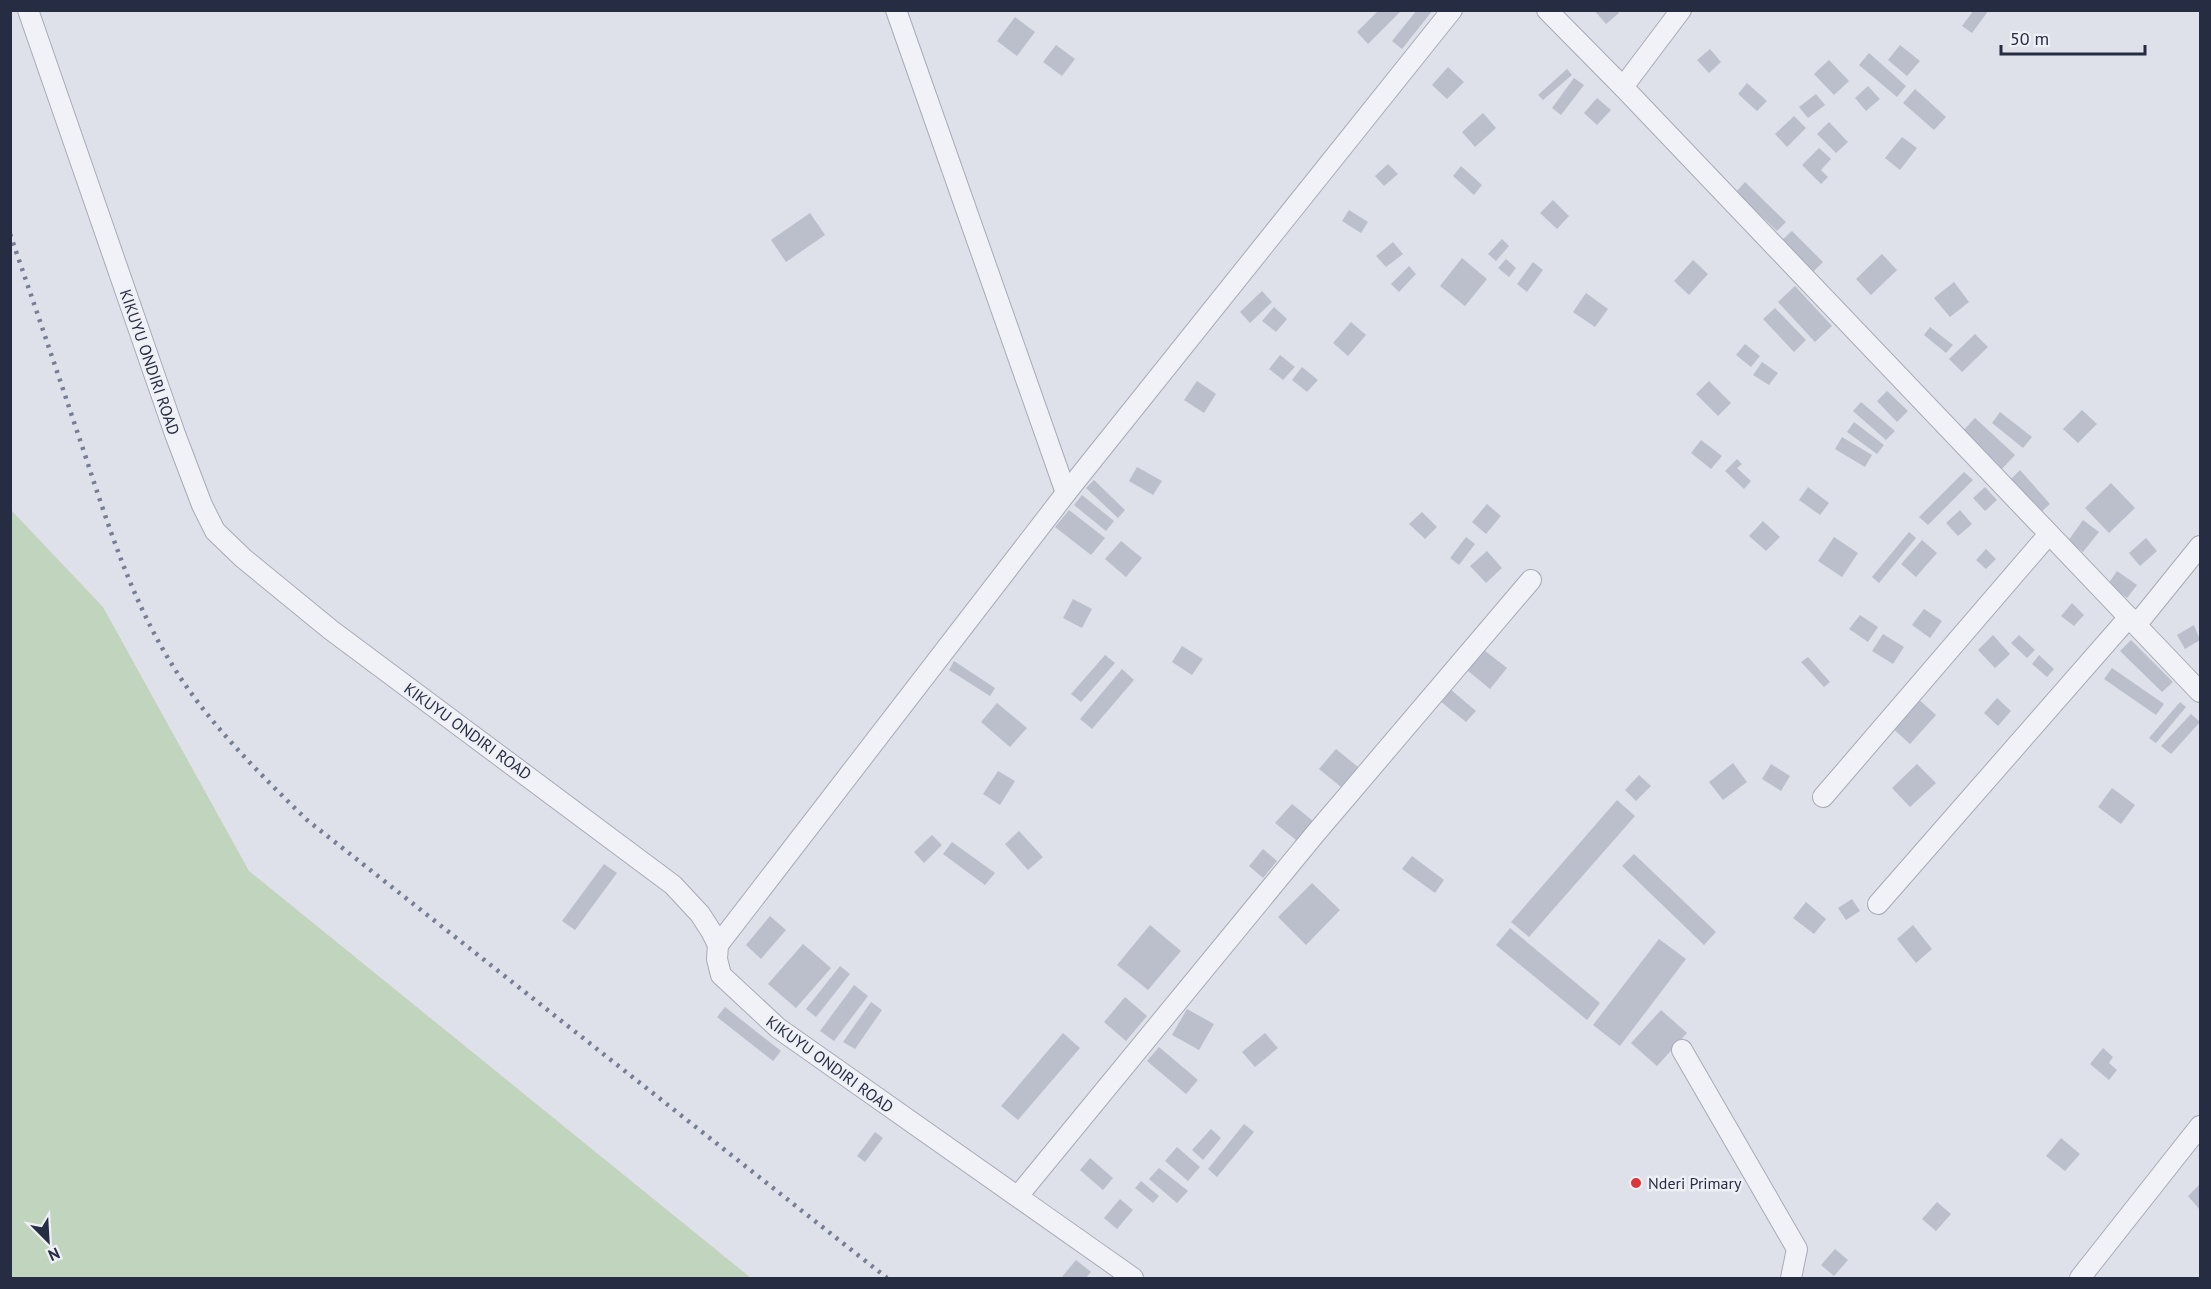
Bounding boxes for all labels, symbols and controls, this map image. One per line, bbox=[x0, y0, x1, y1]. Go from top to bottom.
scale bar bbox=[2001, 18, 2145, 56]
text: 50 m bbox=[2010, 27, 2049, 50]
street label: KIKUYU ONDIRI ROAD bbox=[116, 287, 184, 437]
street label: KIKUYU ONDIRI ROAD bbox=[400, 678, 536, 784]
street label: KIKUYU ONDIRI ROAD bbox=[762, 1011, 898, 1117]
place label: Nderi Primary bbox=[1648, 1173, 1742, 1193]
marker: Nderi Primary bbox=[1629, 1176, 1643, 1190]
north arrow bbox=[18, 1211, 78, 1271]
text: N bbox=[45, 1243, 63, 1266]

